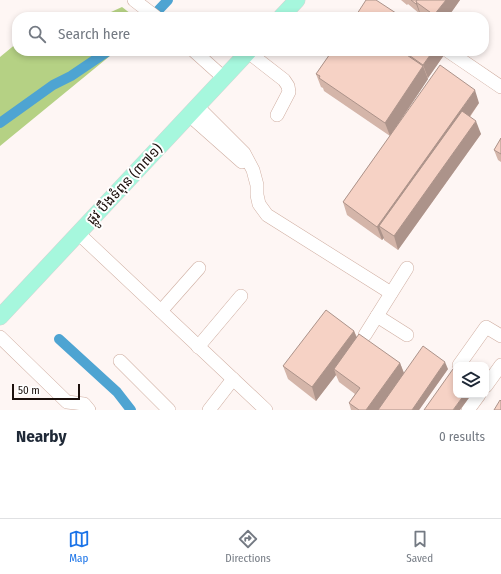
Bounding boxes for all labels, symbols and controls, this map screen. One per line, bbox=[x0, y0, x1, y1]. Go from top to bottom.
search box bbox=[12, 12, 489, 56]
icon: search bbox=[26, 23, 48, 45]
text: Search here bbox=[58, 25, 130, 43]
street label: ផ្លូវ បឹងទំពុន (៣៧១) bbox=[83, 140, 168, 230]
map controls bbox=[453, 362, 489, 398]
button: layers bbox=[453, 362, 489, 398]
scale bar bbox=[12, 382, 80, 401]
text: 50 m bbox=[18, 384, 40, 397]
text: Nearby bbox=[16, 426, 67, 447]
text: 0 results bbox=[439, 429, 485, 444]
tab: Map bbox=[68, 528, 90, 565]
tab: Directions bbox=[225, 528, 271, 565]
tab: Saved bbox=[406, 528, 433, 565]

